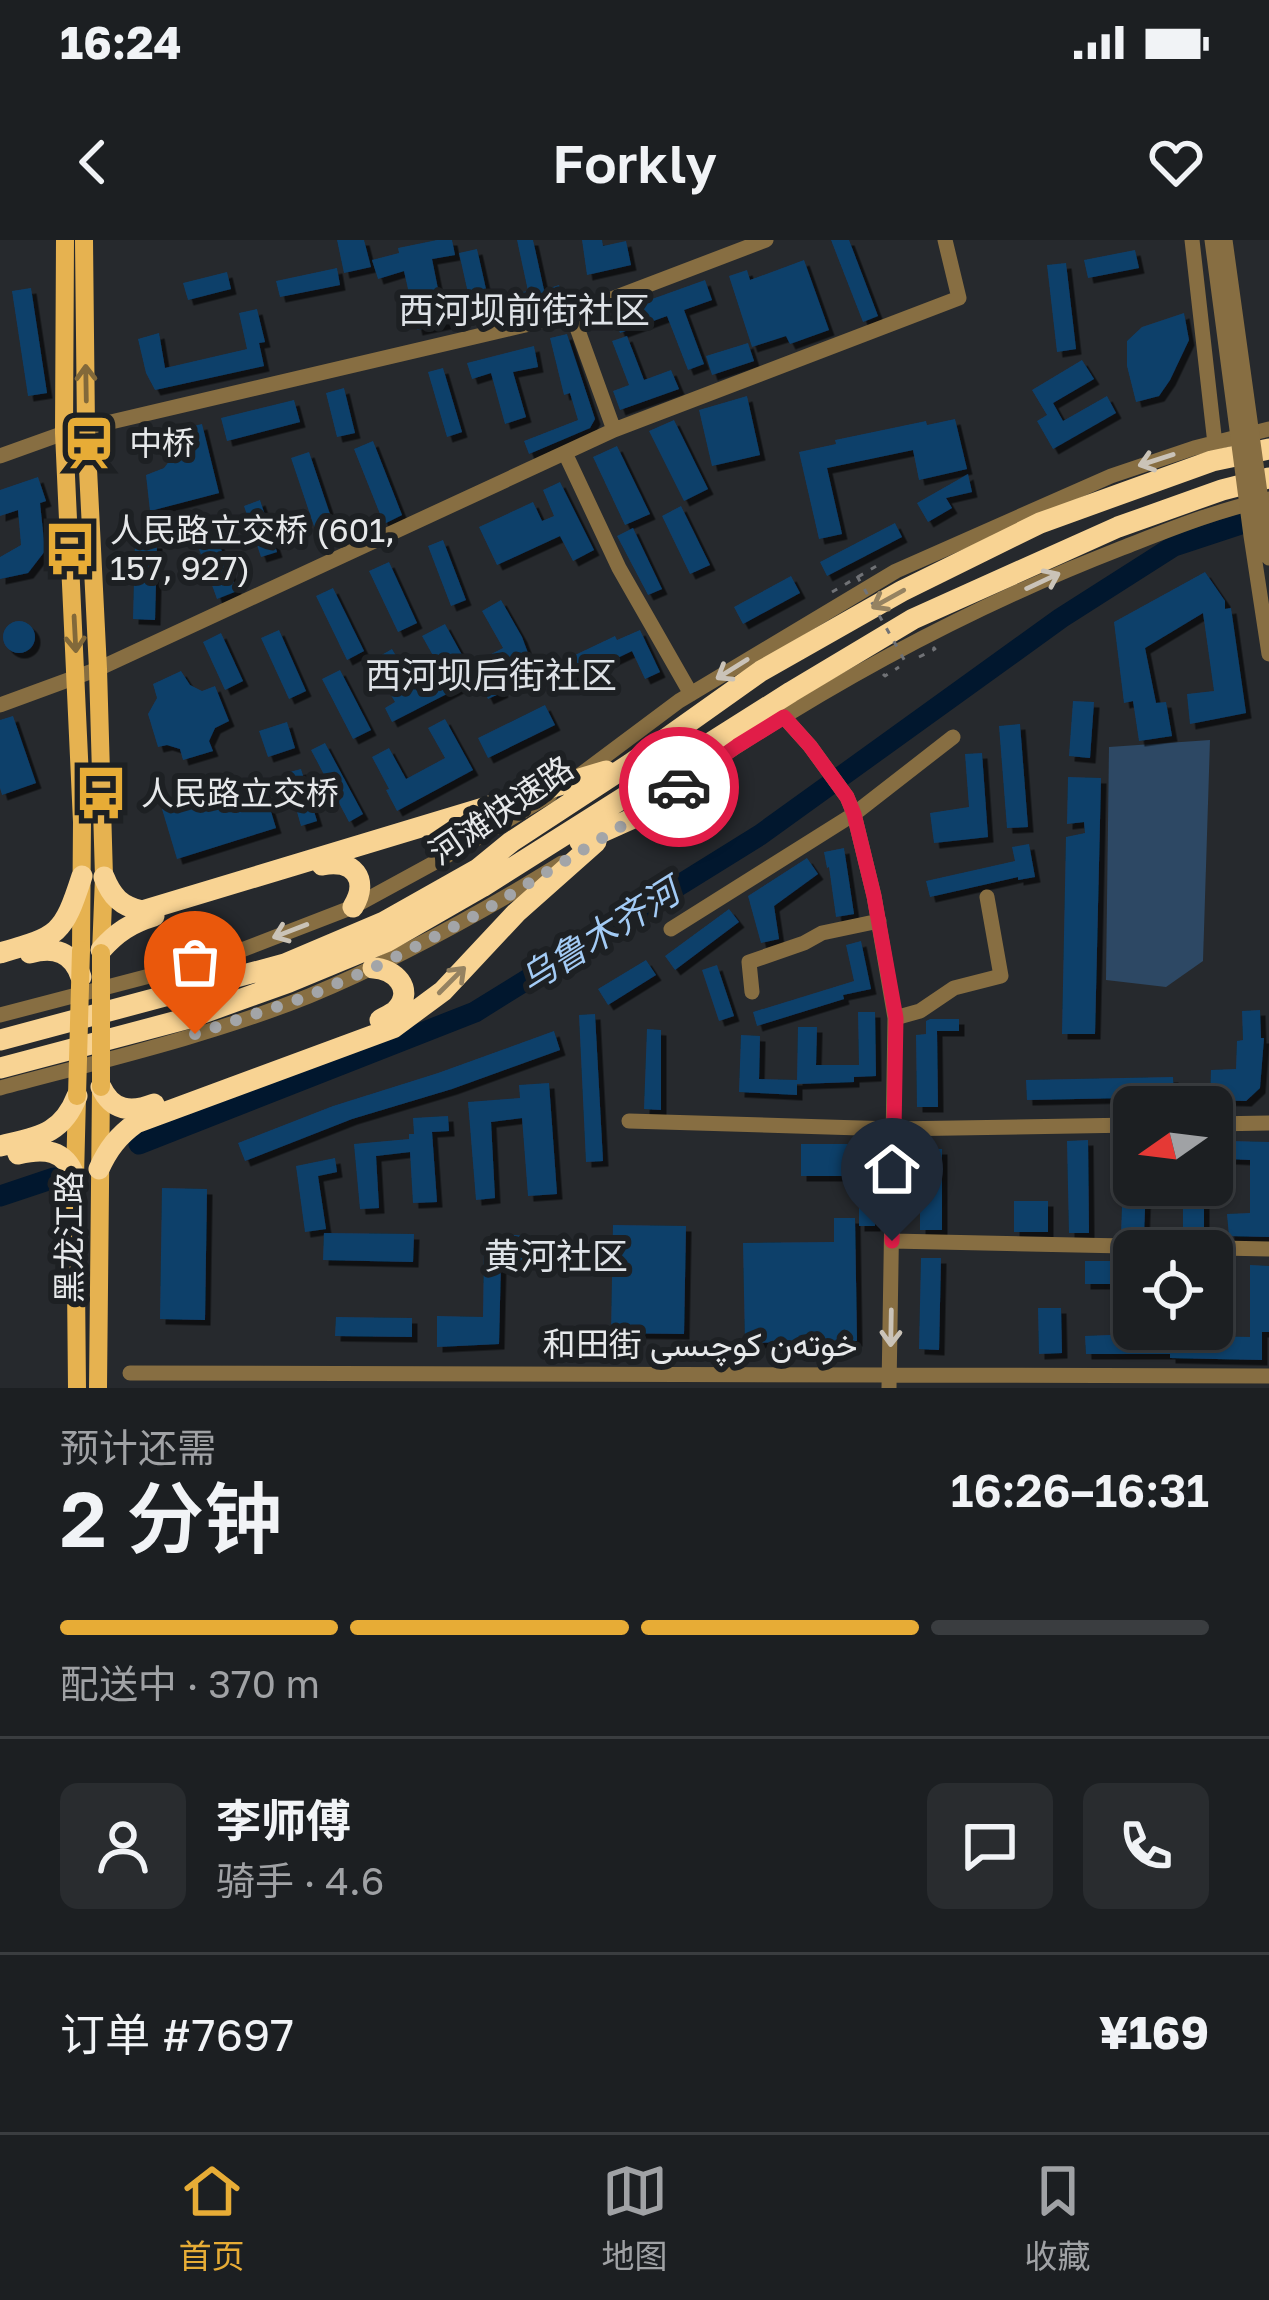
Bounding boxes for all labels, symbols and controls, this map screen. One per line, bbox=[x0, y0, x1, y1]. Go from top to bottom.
text: 16:24 bbox=[60, 15, 182, 69]
icon: back bbox=[60, 129, 126, 195]
icon: heart bbox=[1143, 129, 1209, 195]
text: Forkly bbox=[552, 130, 717, 195]
district label: 西河坝前街社区 bbox=[398, 288, 650, 331]
one-way arrow bbox=[74, 364, 97, 403]
station icon: 中桥 bbox=[60, 414, 118, 472]
place label: 中桥 bbox=[129, 423, 195, 462]
one-way arrow bbox=[1138, 451, 1176, 473]
place label: 人民路立交桥 (601, 157, 927) bbox=[110, 510, 395, 587]
bus stop icon: 人民路立交桥 (601, 157, 927) bbox=[41, 520, 99, 578]
one-way arrow bbox=[1024, 569, 1060, 591]
one-way arrow bbox=[871, 588, 906, 611]
one-way arrow bbox=[64, 614, 87, 653]
district label: 西河坝后街社区 bbox=[365, 653, 617, 696]
one-way arrow bbox=[716, 657, 750, 681]
courier bbox=[619, 727, 739, 847]
street label: 河滩快速路 bbox=[421, 747, 580, 872]
icon: car bbox=[646, 754, 712, 820]
bus stop icon: 人民路立交桥 bbox=[72, 764, 130, 822]
place label: 人民路立交桥 bbox=[141, 773, 339, 812]
water label: 乌鲁木齐河 bbox=[511, 865, 692, 1001]
pin bbox=[144, 911, 246, 1034]
one-way arrow bbox=[272, 922, 309, 944]
icon: bag bbox=[162, 929, 228, 995]
one-way arrow bbox=[437, 966, 466, 995]
north arrow bbox=[1113, 1086, 1233, 1206]
map controls bbox=[1113, 1086, 1233, 1350]
pin bbox=[841, 1118, 943, 1241]
icon: home bbox=[859, 1136, 925, 1202]
street label: 黑龙江路 bbox=[49, 1171, 88, 1303]
button: locate bbox=[1113, 1230, 1233, 1350]
district label: 黄河社区 bbox=[484, 1234, 628, 1277]
one-way arrow bbox=[879, 1308, 902, 1347]
street label: 和田街 خوتەن كوچىسى bbox=[543, 1324, 857, 1367]
text: 预计还需 bbox=[60, 1424, 216, 1471]
text: 16:26–16:31 bbox=[951, 1463, 1209, 1517]
text: 2 分钟 bbox=[60, 1471, 282, 1564]
text: 配送中 · 370 m bbox=[60, 1660, 320, 1707]
button: person bbox=[60, 1783, 186, 1909]
button: chat bbox=[927, 1783, 1053, 1909]
button: phone bbox=[1083, 1783, 1209, 1909]
text: 李师傅 bbox=[216, 1793, 351, 1847]
text: 骑手 · 4.6 bbox=[216, 1857, 384, 1904]
text: ¥169 bbox=[1099, 2005, 1209, 2059]
text: 订单 #7697 bbox=[60, 2007, 294, 2061]
tab: 首页 bbox=[179, 2158, 245, 2278]
tab: 地图 bbox=[602, 2158, 668, 2278]
tab: 收藏 bbox=[1025, 2158, 1091, 2278]

